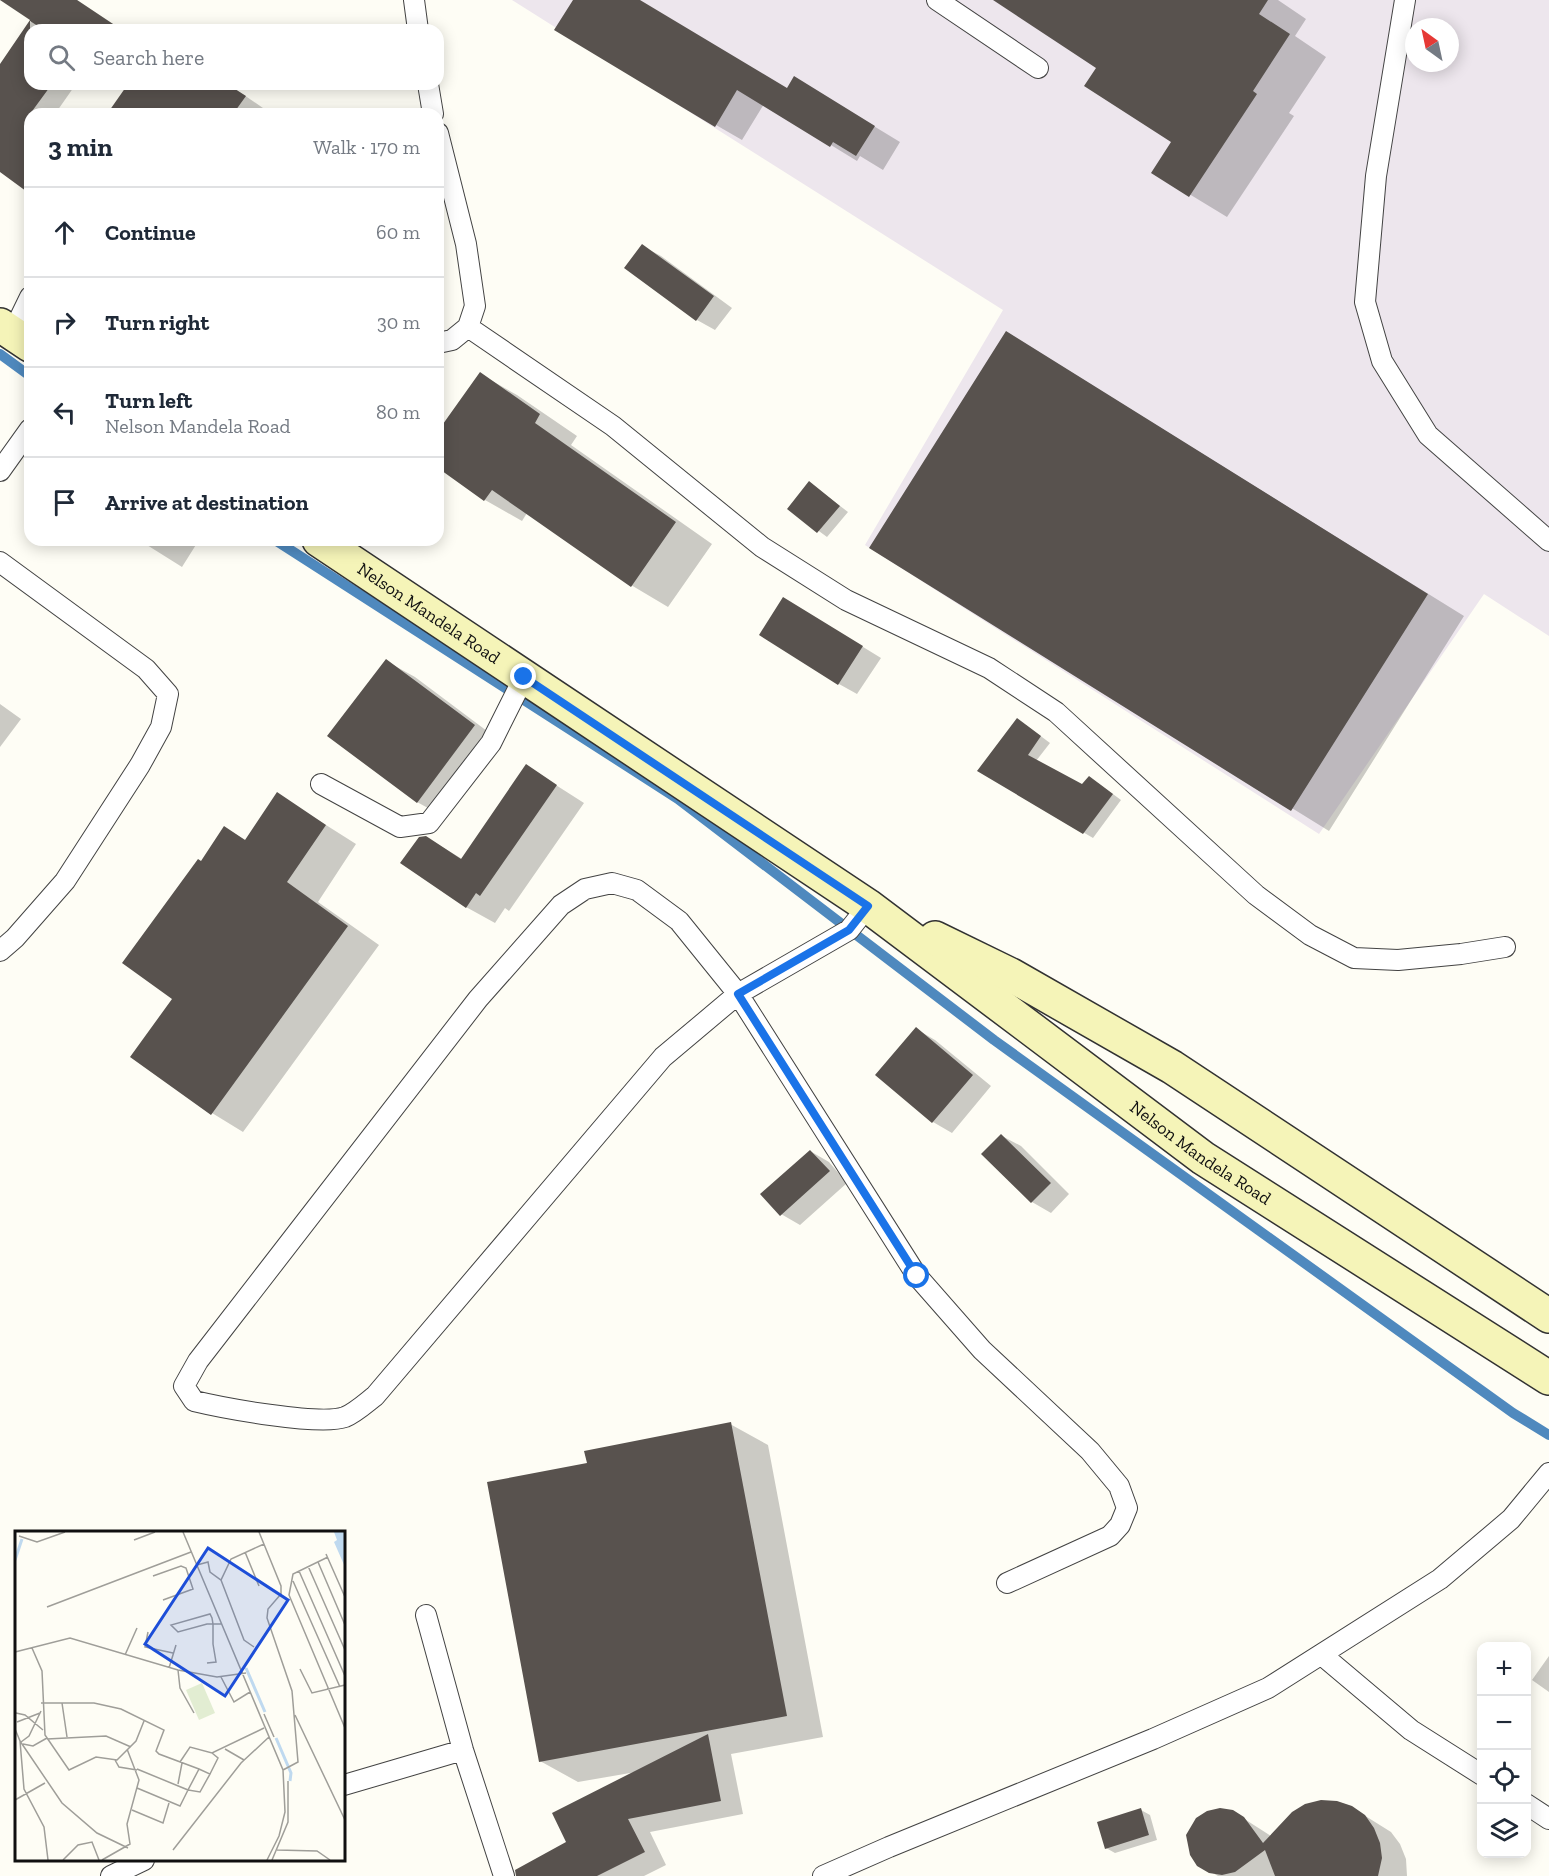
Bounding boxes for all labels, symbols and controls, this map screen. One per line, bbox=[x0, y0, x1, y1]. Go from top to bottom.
north arrow bbox=[1405, 18, 1459, 72]
search box bbox=[24, 24, 444, 90]
icon: search bbox=[45, 41, 78, 74]
text: Search here bbox=[93, 44, 204, 71]
text: 3 min bbox=[48, 131, 113, 163]
text: Walk · 170 m bbox=[313, 135, 420, 159]
icon: ahead bbox=[48, 216, 81, 249]
text: Continue bbox=[105, 219, 196, 246]
text: 60 m bbox=[376, 220, 420, 244]
icon: right bbox=[48, 306, 81, 339]
text: Turn right bbox=[105, 309, 209, 336]
text: 30 m bbox=[377, 310, 420, 334]
text: Turn left bbox=[105, 387, 192, 414]
icon: left bbox=[48, 396, 81, 429]
text: 80 m bbox=[376, 400, 420, 424]
text: Nelson Mandela Road bbox=[105, 414, 291, 438]
icon: arrive bbox=[48, 486, 81, 519]
text: Arrive at destination bbox=[105, 489, 308, 516]
street label: Nelson Mandela Road bbox=[353, 558, 505, 669]
route end bbox=[510, 663, 536, 689]
street label: Nelson Mandela Road bbox=[1126, 1096, 1275, 1209]
route start bbox=[903, 1262, 929, 1288]
inset map bbox=[15, 1531, 345, 1861]
map controls bbox=[1477, 1642, 1531, 1858]
button: + bbox=[1477, 1642, 1531, 1696]
button: − bbox=[1477, 1696, 1531, 1750]
button: locate bbox=[1477, 1750, 1531, 1804]
button: layers bbox=[1477, 1804, 1531, 1858]

